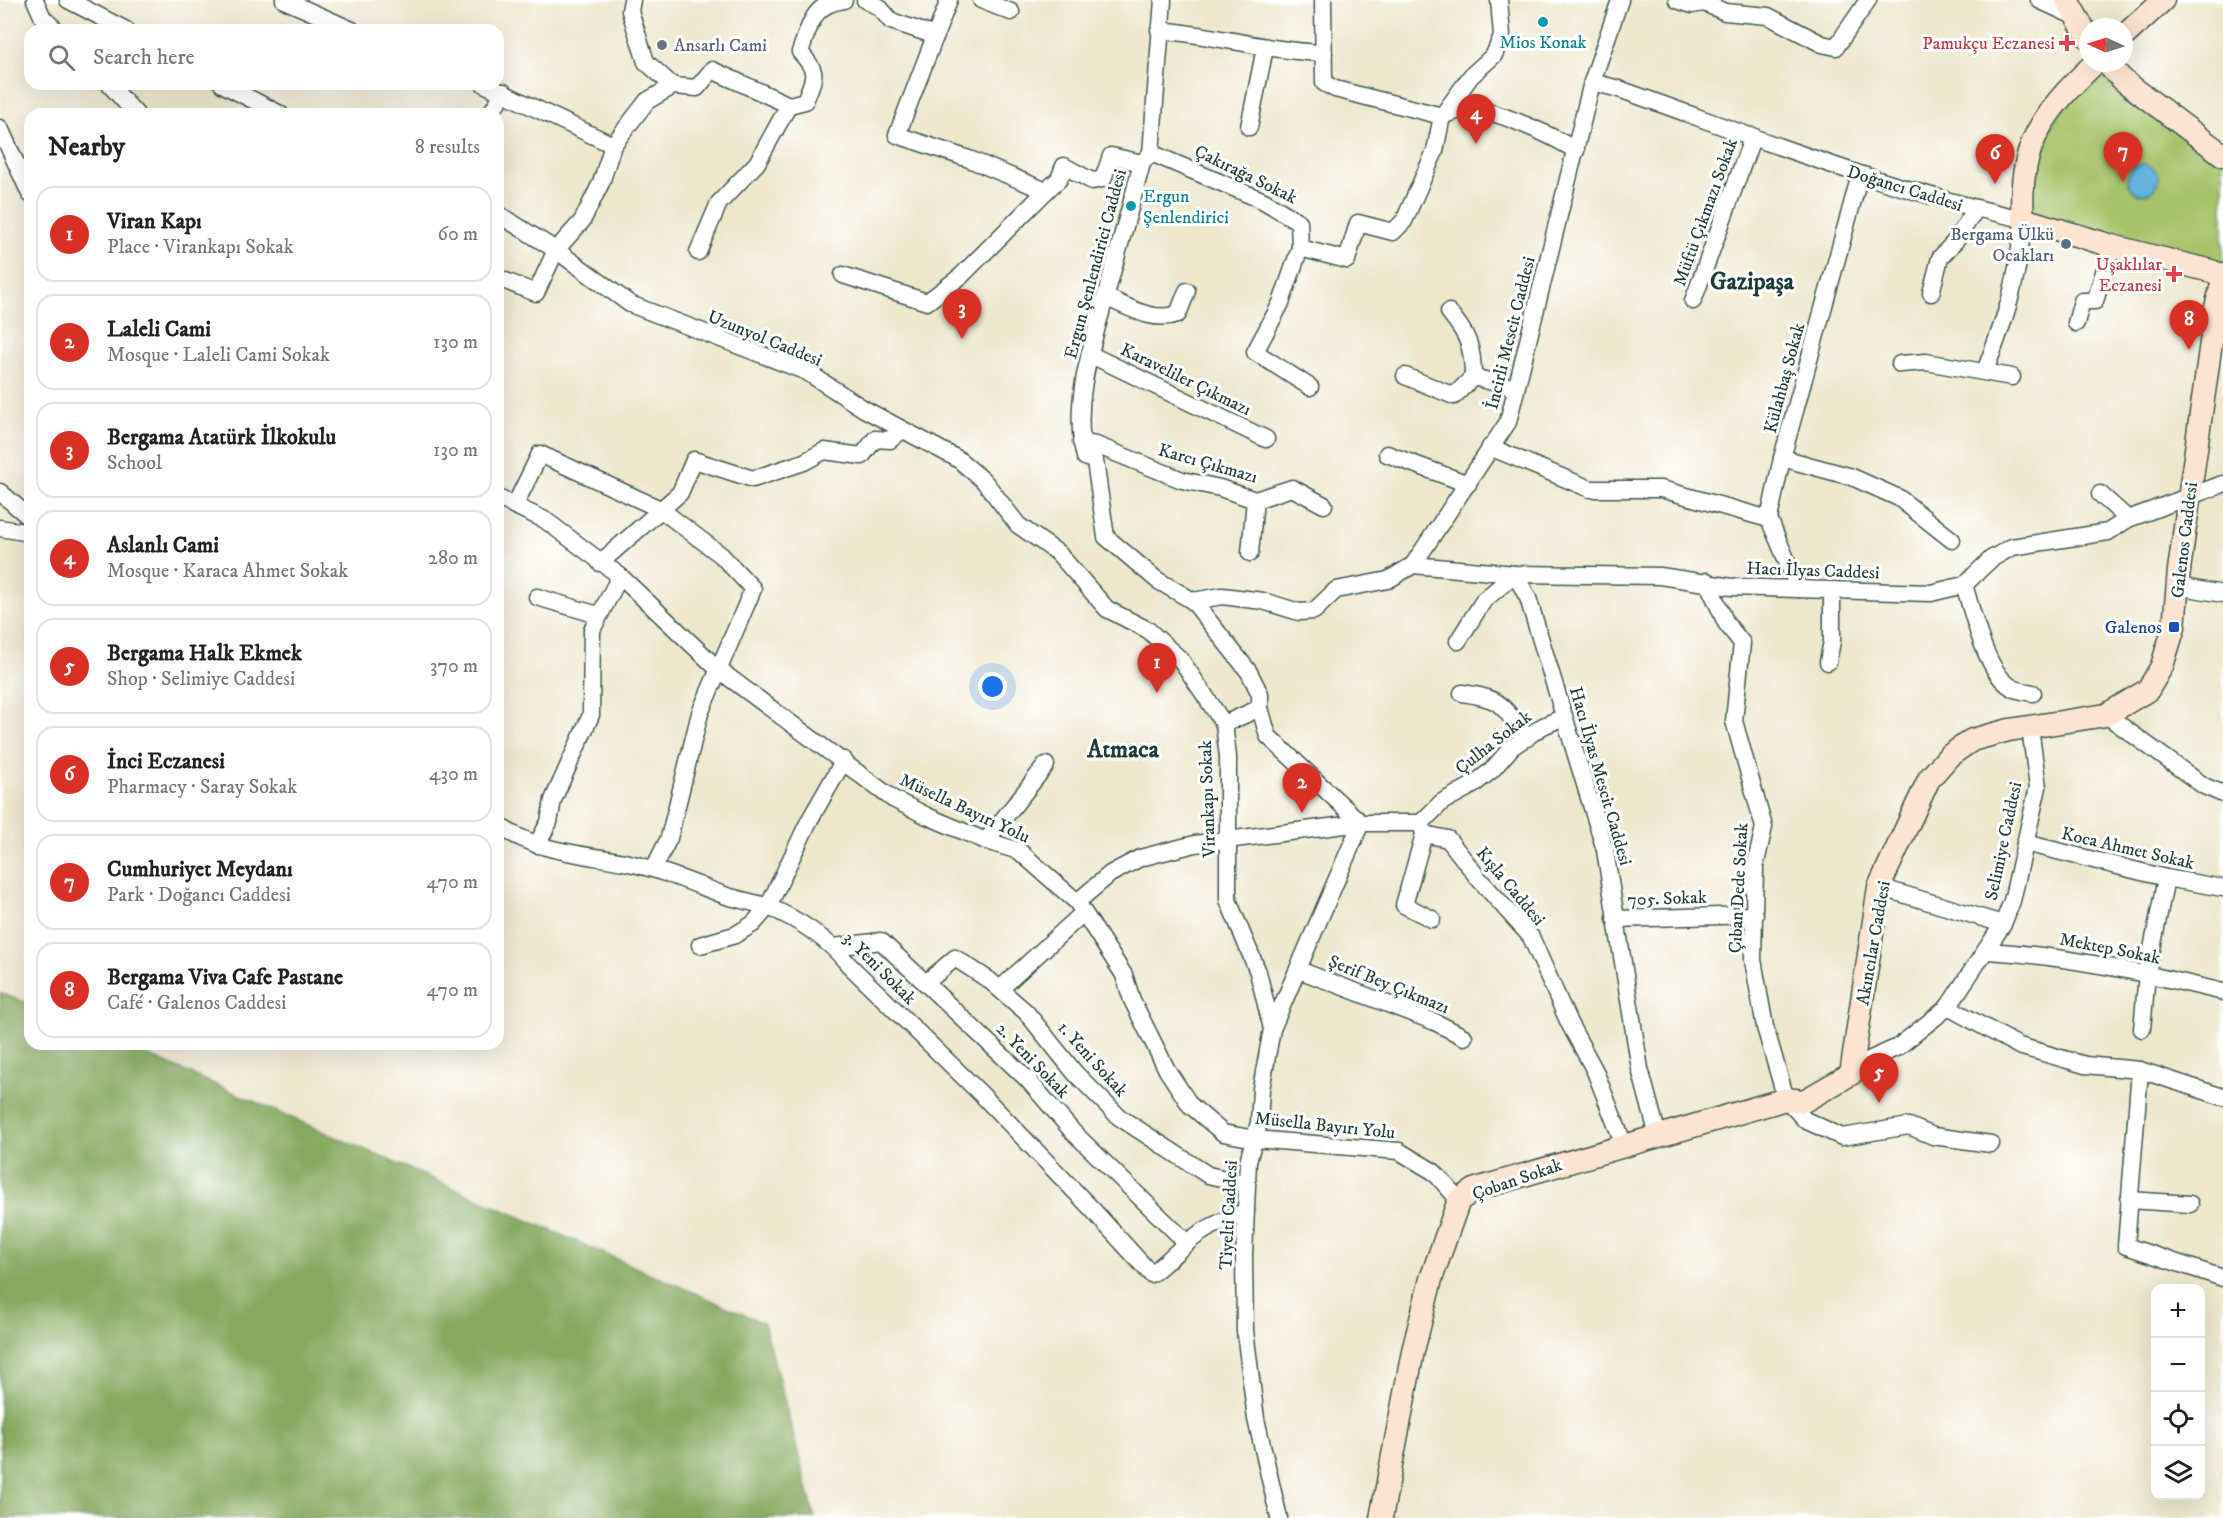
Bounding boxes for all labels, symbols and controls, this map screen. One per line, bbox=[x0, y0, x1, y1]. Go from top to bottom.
marker: Mios Konak bbox=[1536, 15, 1550, 29]
north arrow bbox=[2079, 18, 2133, 72]
search box bbox=[24, 24, 504, 90]
place label: Mios Konak bbox=[1500, 32, 1587, 54]
place label: Pamukçu Eczanesi bbox=[1922, 33, 2055, 55]
place label: Ansarlı Cami bbox=[674, 35, 767, 57]
marker: Pamukçu Eczanesi bbox=[2060, 36, 2074, 50]
marker: Ansarlı Cami bbox=[655, 38, 669, 52]
icon: search bbox=[45, 41, 78, 74]
text: Search here bbox=[93, 44, 195, 71]
pin: 4 bbox=[1456, 94, 1496, 144]
text: Nearby bbox=[48, 131, 125, 164]
pin: 7 bbox=[2104, 132, 2142, 182]
pin: 6 bbox=[1976, 134, 2014, 184]
text: 8 results bbox=[415, 135, 480, 160]
street label: Müftü Çıkmazı Sokak bbox=[1669, 135, 1743, 289]
street label: Çakırağa Sokak bbox=[1191, 141, 1301, 209]
street label: Doğancı Caddesi bbox=[1844, 161, 1965, 217]
street label: Ergun Şenlendirici Caddesi bbox=[1060, 167, 1132, 362]
place label: Ergun Şenlendirici bbox=[1143, 186, 1229, 229]
marker: Ergun Şenlendirici bbox=[1124, 199, 1138, 213]
text: Viran Kapı bbox=[107, 208, 202, 235]
text: 1 bbox=[66, 222, 73, 247]
text: 60 m bbox=[438, 222, 478, 247]
place label: Bergama Ülkü Ocakları bbox=[1950, 224, 2054, 267]
text: Place · Virankapı Sokak bbox=[107, 235, 294, 260]
marker: Bergama Ülkü Ocakları bbox=[2059, 237, 2073, 251]
street label: İncirli Mescit Caddesi bbox=[1480, 254, 1541, 412]
place label: Uşaklılar Eczanesi bbox=[2096, 254, 2162, 297]
district label: Gazipaşa bbox=[1710, 267, 1795, 297]
marker: Uşaklılar Eczanesi bbox=[2167, 267, 2181, 281]
pin: 3 bbox=[942, 290, 982, 339]
pin: 8 bbox=[2170, 300, 2208, 350]
street label: Uzunyol Caddesi bbox=[704, 306, 825, 372]
text: Laleli Cami bbox=[107, 316, 211, 343]
street label: Külahbaş Sokak bbox=[1760, 321, 1810, 436]
text: 2 bbox=[65, 330, 74, 355]
text: 130 m bbox=[433, 330, 478, 355]
street label: Karaveliler Çıkmazı bbox=[1117, 339, 1254, 421]
text: Mosque · Laleli Cami Sokak bbox=[107, 343, 330, 368]
text: Bergama Atatürk İlkokulu bbox=[107, 424, 336, 451]
text: 3 bbox=[66, 438, 73, 463]
text: 130 m bbox=[433, 438, 478, 463]
street label: Karcı Çıkmazı bbox=[1156, 439, 1260, 489]
text: School bbox=[107, 451, 162, 476]
street label: Galenos Caddesi bbox=[2167, 481, 2203, 599]
text: Aslanlı Cami bbox=[107, 532, 219, 559]
text: 4 bbox=[64, 546, 75, 571]
text: 280 m bbox=[428, 546, 478, 571]
street label: Hacı İlyas Caddesi bbox=[1746, 557, 1880, 584]
text: Mosque · Karaca Ahmet Sokak bbox=[107, 559, 348, 584]
place label: Galenos bbox=[2105, 617, 2162, 639]
marker: Galenos bbox=[2167, 620, 2181, 634]
text: Bergama Halk Ekmek bbox=[107, 640, 302, 667]
pin: 1 bbox=[1138, 644, 1176, 693]
text: 5 bbox=[65, 654, 74, 679]
text: 370 m bbox=[430, 654, 478, 679]
text: Shop · Selimiye Caddesi bbox=[107, 667, 295, 692]
your location bbox=[978, 672, 1007, 701]
street label: Hacı İlyas Mescit Caddesi bbox=[1564, 684, 1637, 868]
street label: Çulha Sokak bbox=[1451, 706, 1536, 779]
district label: Atmaca bbox=[1086, 735, 1160, 765]
street label: Virankapı Sokak bbox=[1195, 740, 1221, 859]
text: İnci Eczanesi bbox=[107, 748, 225, 775]
text: 6 bbox=[64, 762, 75, 787]
text: 430 m bbox=[429, 762, 478, 787]
pin: 2 bbox=[1282, 764, 1322, 813]
street label: Müsella Bayırı Yolu bbox=[896, 769, 1033, 849]
text: Pharmacy · Saray Sokak bbox=[107, 775, 297, 800]
street label: Selimiye Caddesi bbox=[1981, 780, 2027, 903]
street label: Çıban Dede Sokak bbox=[1725, 822, 1753, 954]
street label: Koca Ahmet Sokak bbox=[2059, 823, 2196, 875]
street label: Kışla Caddesi bbox=[1471, 843, 1549, 930]
text: Cumhuriyet Meydanı bbox=[107, 856, 293, 883]
text: 7 bbox=[64, 870, 75, 895]
text: 470 m bbox=[427, 870, 478, 895]
street label: Akıncılar Caddesi bbox=[1852, 879, 1896, 1007]
text: Park · Doğancı Caddesi bbox=[107, 883, 291, 908]
street label: 705. Sokak bbox=[1627, 887, 1707, 911]
street label: 3. Yeni Sokak bbox=[838, 928, 920, 1010]
street label: Mektep Sokak bbox=[2058, 928, 2162, 970]
street label: Şerif Bey Çıkmazı bbox=[1325, 951, 1452, 1019]
text: Bergama Viva Cafe Pastane bbox=[107, 964, 343, 991]
text: 8 bbox=[64, 978, 75, 1003]
text: 470 m bbox=[427, 978, 478, 1003]
text: Café · Galenos Caddesi bbox=[107, 991, 286, 1016]
street label: 1. Yeni Sokak bbox=[1053, 1017, 1132, 1102]
street label: 2. Yeni Sokak bbox=[991, 1018, 1074, 1103]
pin: 5 bbox=[1860, 1054, 1898, 1103]
street label: Müsella Bayırı Yolu bbox=[1254, 1108, 1396, 1144]
street label: Çoban Sokak bbox=[1469, 1154, 1565, 1206]
street label: Tiyelti Caddesi bbox=[1215, 1160, 1243, 1270]
map controls bbox=[2151, 1284, 2205, 1500]
button: + bbox=[2151, 1284, 2205, 1338]
button: − bbox=[2151, 1338, 2205, 1392]
button: locate bbox=[2151, 1392, 2205, 1446]
button: layers bbox=[2151, 1446, 2205, 1500]

